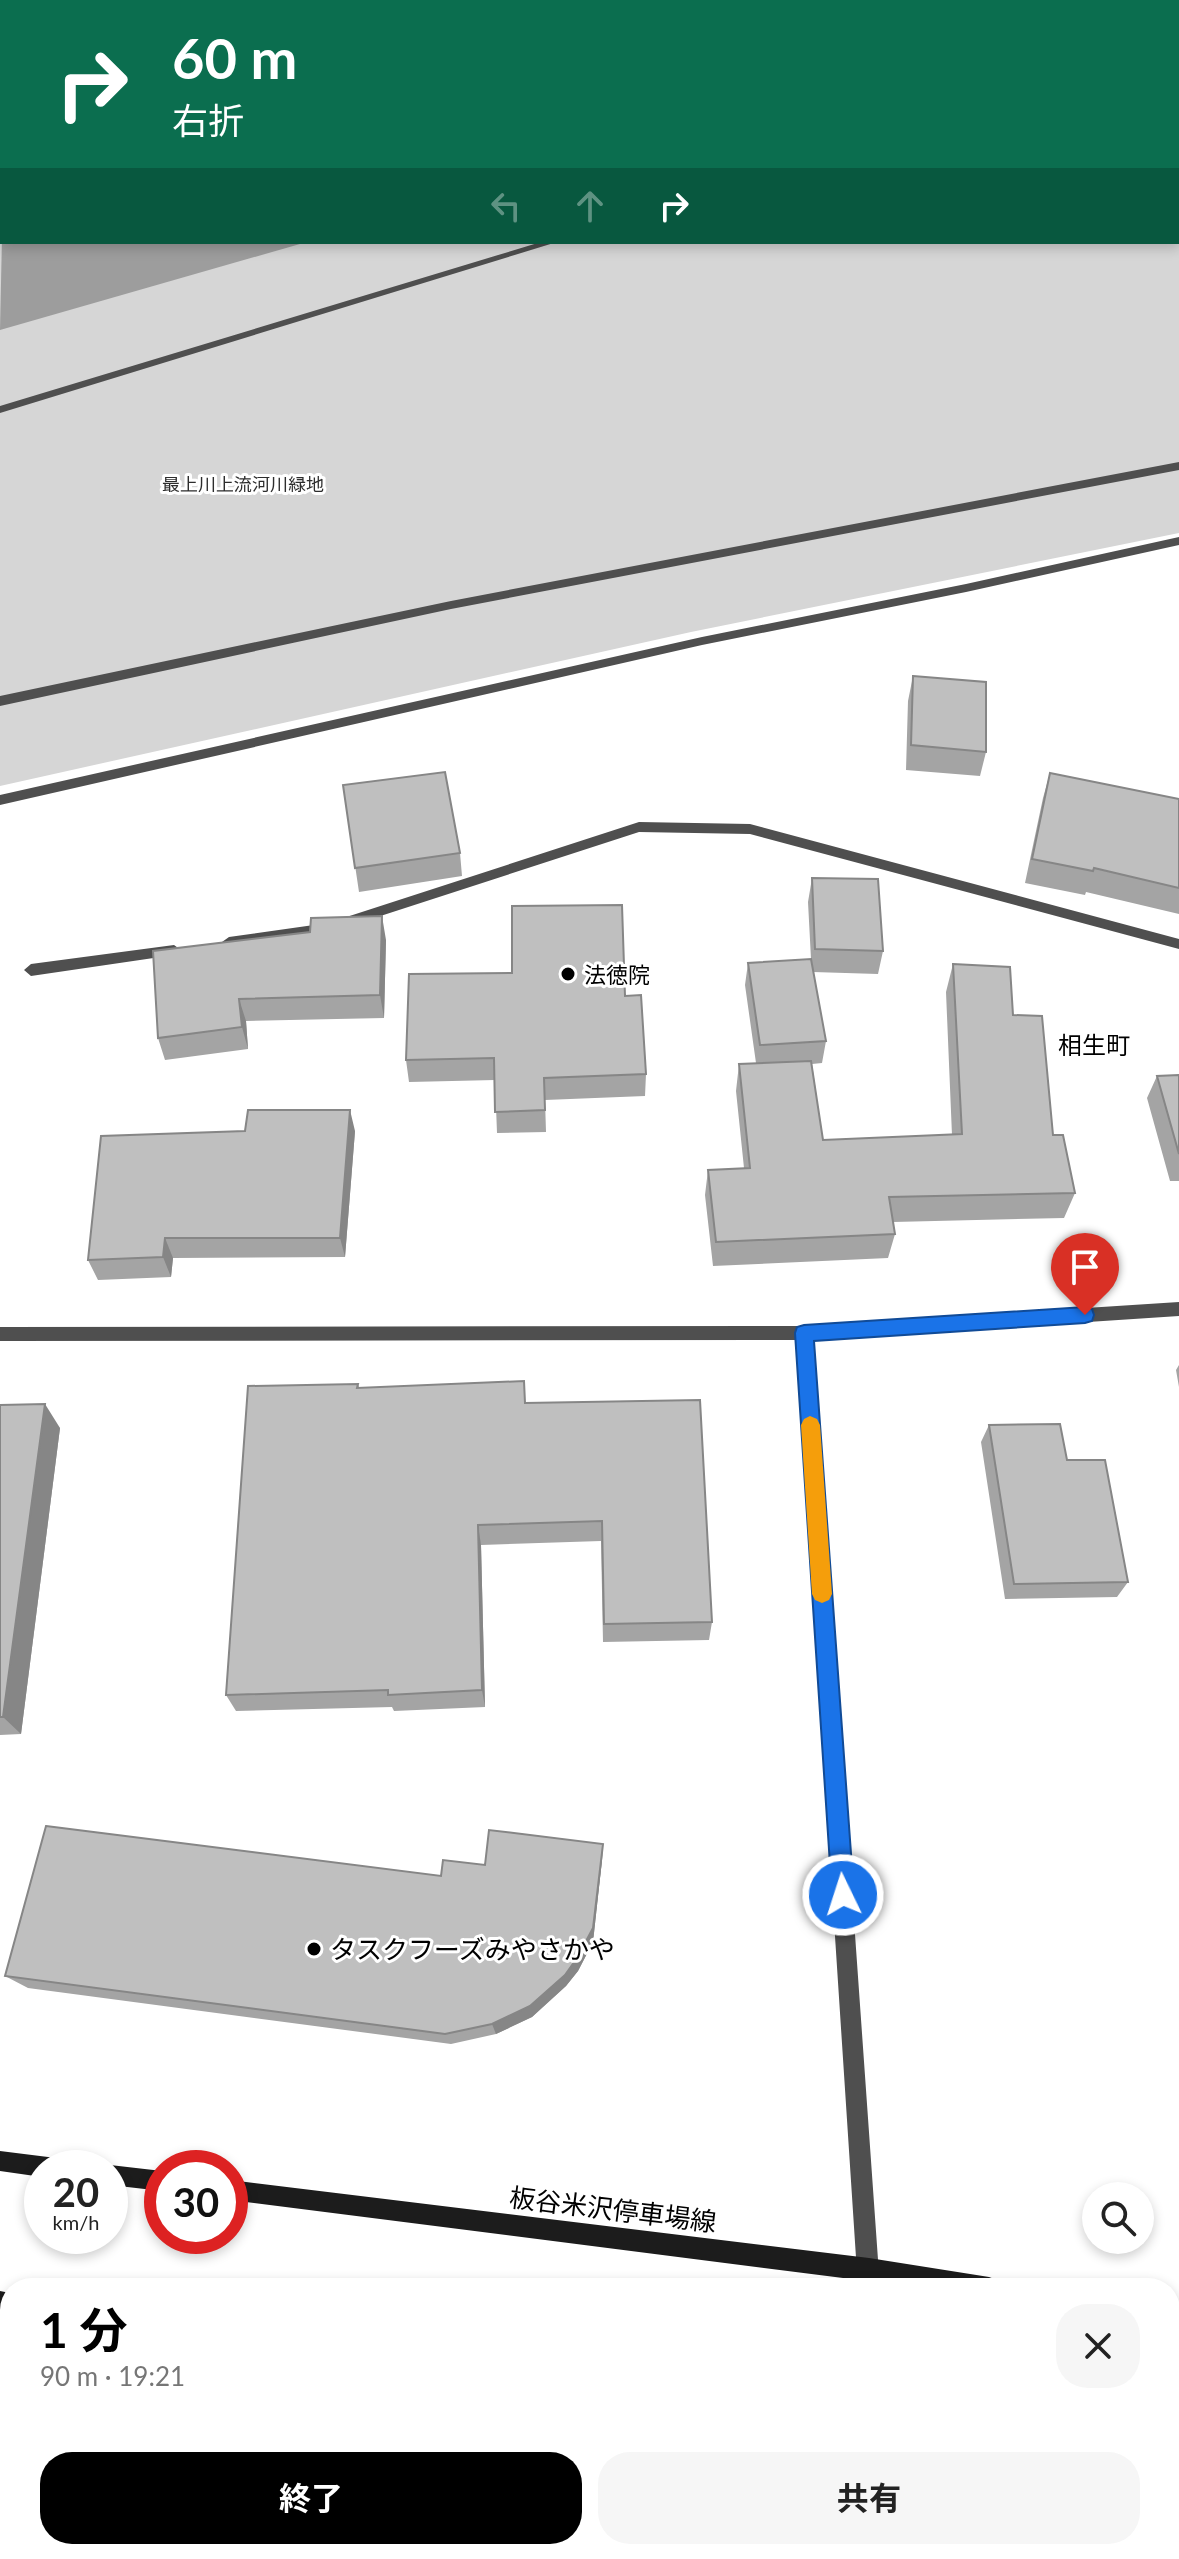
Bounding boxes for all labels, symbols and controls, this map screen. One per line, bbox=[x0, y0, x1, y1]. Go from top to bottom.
text: 60 m bbox=[172, 24, 297, 91]
icon: right bbox=[40, 32, 144, 136]
text: 右折 bbox=[172, 98, 244, 142]
icon: left bbox=[484, 184, 528, 228]
icon: ahead bbox=[568, 184, 612, 228]
icon: right bbox=[652, 184, 696, 228]
park label: 最上川上流河川緑地 bbox=[162, 473, 324, 495]
place label: 法徳院 bbox=[584, 961, 650, 988]
marker: 法徳院 bbox=[559, 965, 577, 983]
district label: 相生町 bbox=[1058, 1030, 1130, 1059]
pin bbox=[1051, 1233, 1119, 1315]
icon: arrive bbox=[1063, 1245, 1107, 1289]
position arrow bbox=[801, 1853, 885, 1937]
place label: タスクフーズみやさかや bbox=[330, 1933, 615, 1965]
marker: タスクフーズみやさかや bbox=[305, 1940, 323, 1958]
speed limit sign: 30 bbox=[144, 2150, 248, 2254]
text: 20 bbox=[53, 2168, 99, 2216]
street label: 板谷米沢停車場線 bbox=[508, 2180, 718, 2238]
map controls bbox=[1082, 2182, 1154, 2254]
button: search bbox=[1082, 2182, 1154, 2254]
text: km/h bbox=[53, 2210, 99, 2234]
text: 1 分 bbox=[40, 2301, 128, 2358]
button: close bbox=[1056, 2304, 1140, 2388]
text: 90 m · 19:21 bbox=[40, 2360, 185, 2392]
button: 終了 bbox=[40, 2452, 582, 2544]
button: 共有 bbox=[598, 2452, 1140, 2544]

